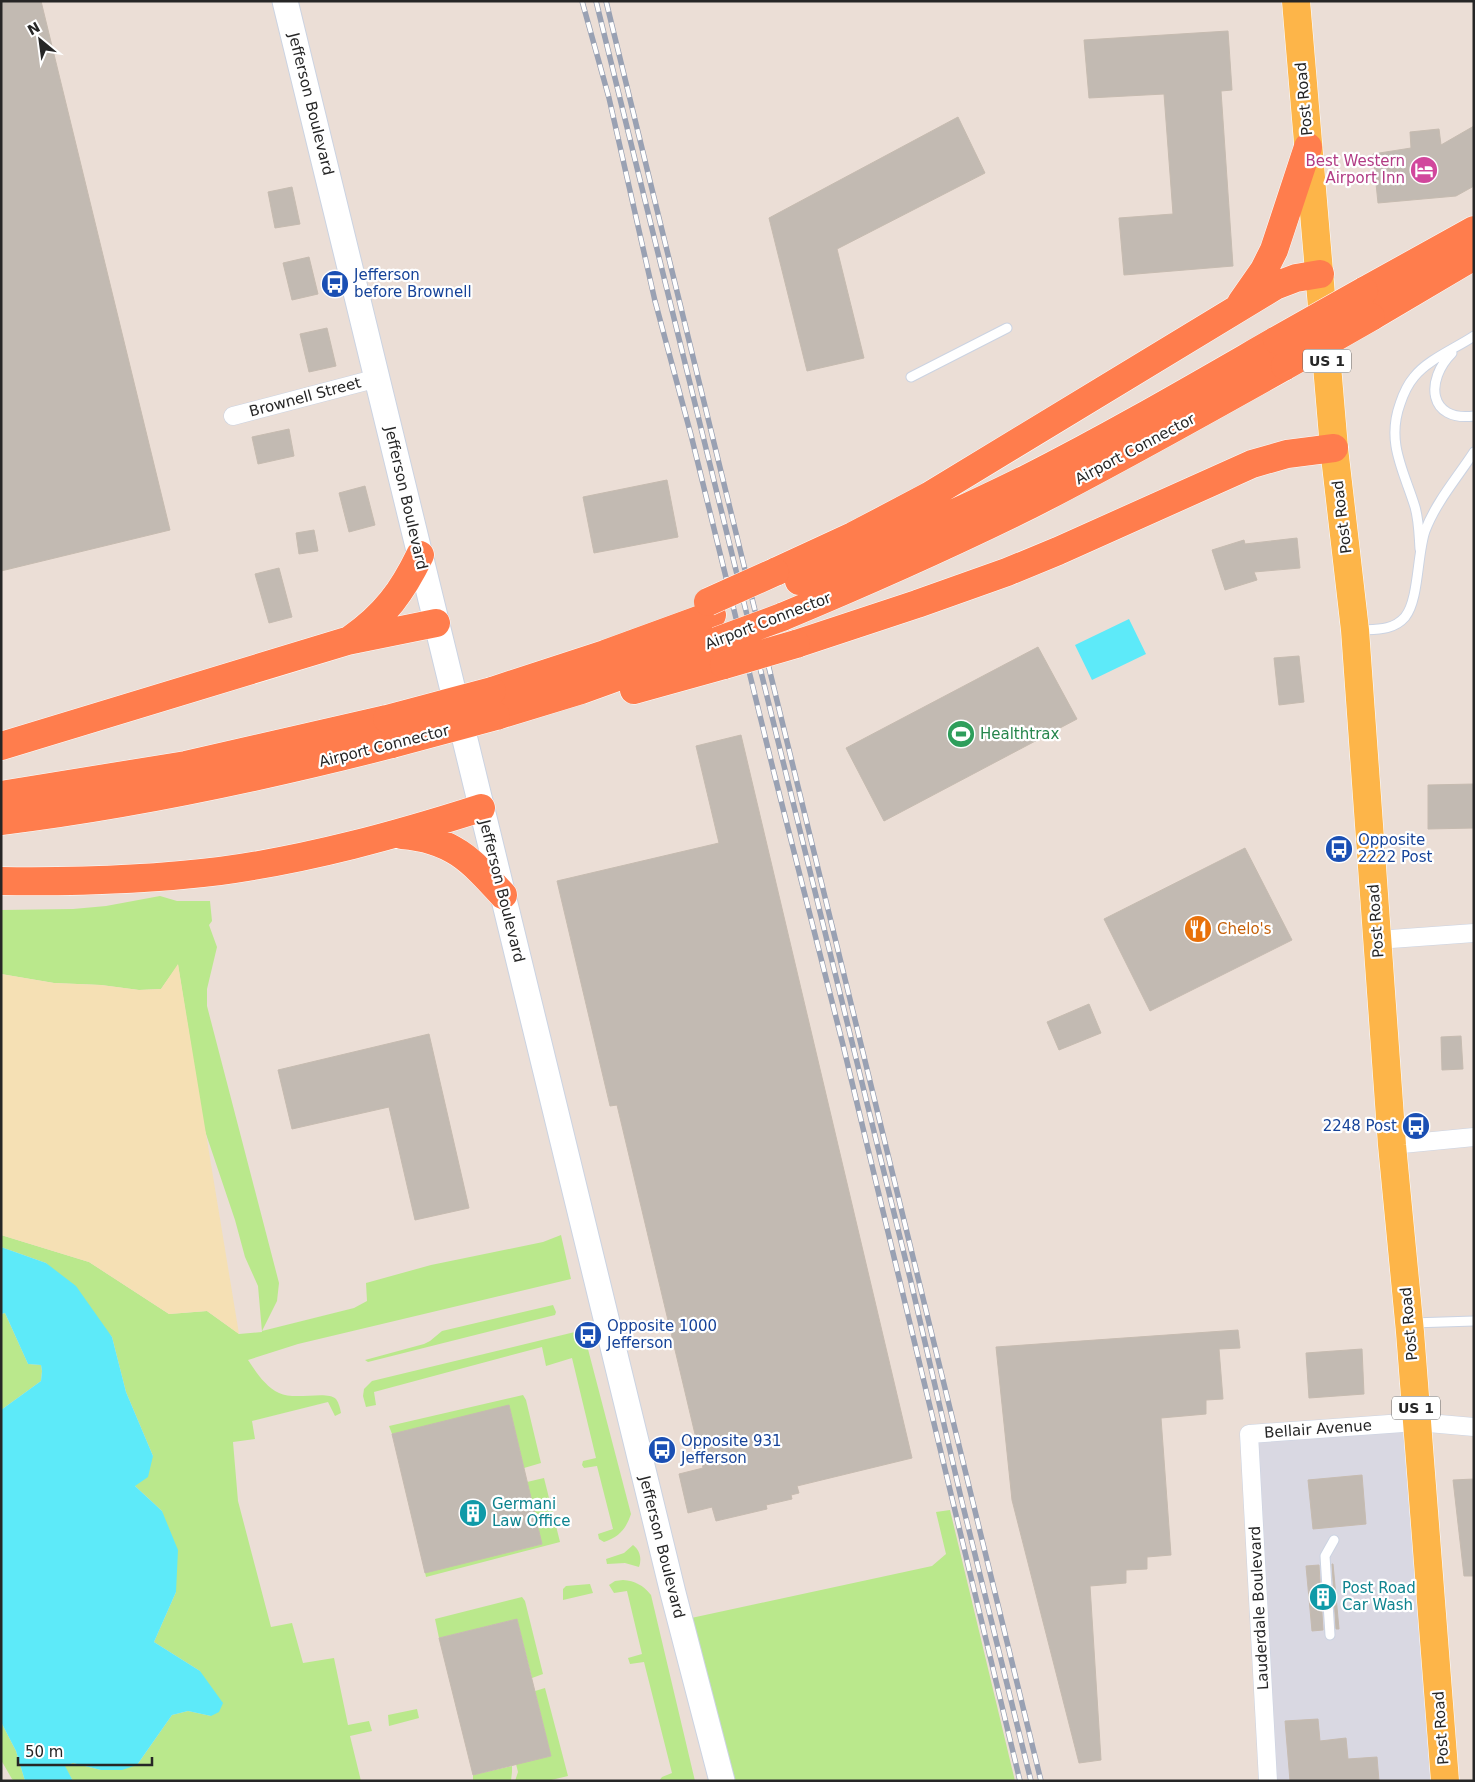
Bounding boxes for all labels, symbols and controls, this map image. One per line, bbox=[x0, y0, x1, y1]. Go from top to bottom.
north arrow bbox=[15, 15, 65, 65]
text: N bbox=[25, 19, 43, 38]
street label: Jefferson Boulevard bbox=[284, 30, 337, 177]
street label: Post Road bbox=[1292, 61, 1316, 137]
place label: Best Western Airport Inn bbox=[1306, 152, 1405, 187]
hotel icon: Best Western Airport Inn bbox=[1409, 155, 1439, 185]
place label: Jefferson before Brownell bbox=[353, 266, 472, 301]
bus stop icon: Jefferson before Brownell bbox=[320, 269, 350, 299]
road number: US 1 bbox=[1303, 350, 1351, 372]
street label: Brownell Street bbox=[247, 373, 363, 421]
street label: Airport Connector bbox=[1072, 409, 1199, 488]
street label: Jefferson Boulevard bbox=[381, 424, 431, 571]
street label: Post Road bbox=[1329, 479, 1355, 555]
street label: Airport Connector bbox=[702, 588, 834, 653]
sports icon: Healthtrax bbox=[946, 719, 976, 749]
street label: Airport Connector bbox=[317, 721, 452, 771]
place label: Healthtrax bbox=[980, 725, 1059, 743]
street label: Jefferson Boulevard bbox=[475, 817, 528, 964]
place label: Opposite 2222 Post bbox=[1358, 831, 1432, 866]
bus stop icon: Opposite 2222 Post bbox=[1324, 834, 1354, 864]
street label: Post Road bbox=[1364, 884, 1388, 958]
restaurant icon: Chelo's bbox=[1183, 914, 1213, 944]
place label: Chelo's bbox=[1217, 920, 1272, 938]
bus stop icon: 2248 Post bbox=[1401, 1111, 1431, 1141]
place label: 2248 Post bbox=[1323, 1117, 1397, 1135]
street label: Post Road bbox=[1397, 1286, 1421, 1362]
place label: Opposite 1000 Jefferson bbox=[606, 1317, 717, 1352]
bus stop icon: Opposite 1000 Jefferson bbox=[573, 1320, 603, 1350]
road number: US 1 bbox=[1392, 1396, 1440, 1420]
street label: Bellair Avenue bbox=[1264, 1416, 1372, 1442]
place label: Opposite 931 Jefferson bbox=[680, 1432, 782, 1467]
bus stop icon: Opposite 931 Jefferson bbox=[647, 1435, 677, 1465]
street label: Jefferson Boulevard bbox=[635, 1473, 688, 1620]
place label: Germani Law Office bbox=[492, 1495, 570, 1530]
building icon: Germani Law Office bbox=[458, 1498, 488, 1528]
street label: Lauderdale Boulevard bbox=[1246, 1525, 1272, 1691]
place label: Post Road Car Wash bbox=[1342, 1579, 1416, 1614]
building icon: Post Road Car Wash bbox=[1308, 1582, 1338, 1612]
street label: Post Road bbox=[1429, 1691, 1453, 1765]
scale bar bbox=[18, 1734, 151, 1766]
text: 50 m bbox=[25, 1743, 63, 1761]

